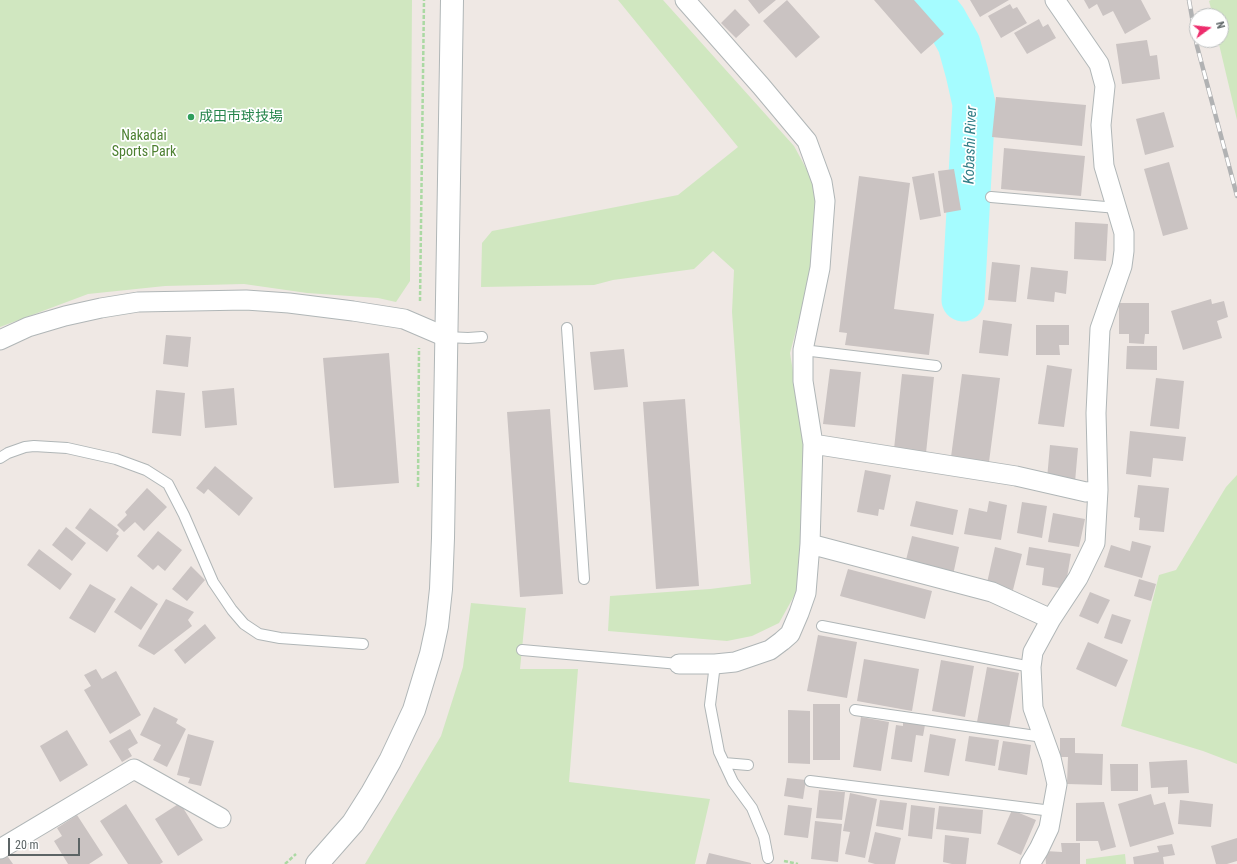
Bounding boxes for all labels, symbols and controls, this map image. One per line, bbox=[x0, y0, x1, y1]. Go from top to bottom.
north arrow bbox=[1189, 8, 1229, 48]
text: N bbox=[1213, 20, 1227, 30]
water label: Kobashi River bbox=[961, 106, 981, 184]
place label: 成田市球技場 bbox=[199, 109, 283, 125]
marker: 成田市球技場 bbox=[186, 112, 196, 122]
park label: Nakadai Sports Park bbox=[112, 128, 176, 160]
scale bar bbox=[10, 830, 82, 856]
text: 20 m bbox=[15, 838, 39, 852]

